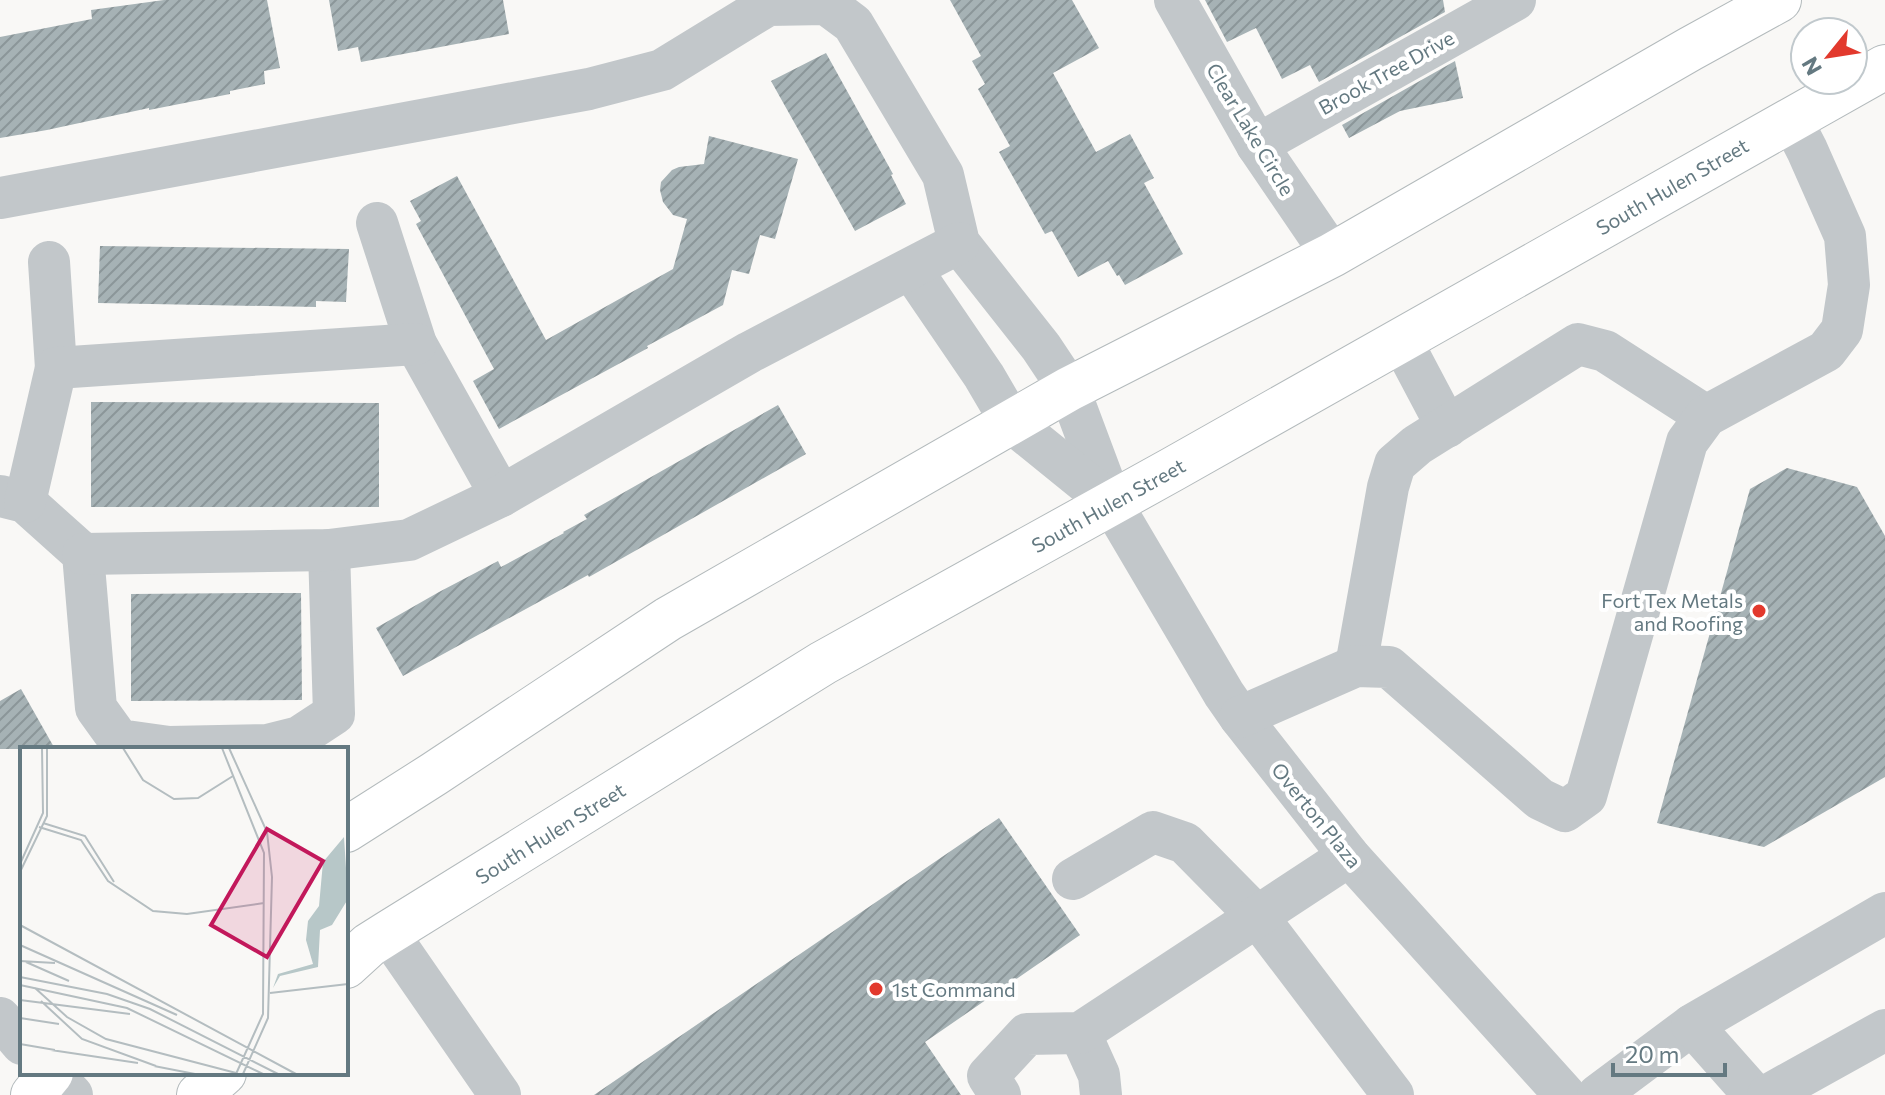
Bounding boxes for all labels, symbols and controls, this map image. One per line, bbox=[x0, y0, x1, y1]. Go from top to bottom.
north arrow bbox=[1789, 16, 1869, 96]
street label: Brook Tree Drive bbox=[1314, 25, 1458, 119]
text: N bbox=[1795, 52, 1827, 80]
street label: Clear Lake Circle bbox=[1202, 58, 1300, 200]
street label: South Hulen Street bbox=[1592, 133, 1752, 239]
street label: South Hulen Street bbox=[1027, 453, 1189, 557]
place label: Fort Tex Metals and Roofing bbox=[1601, 588, 1743, 635]
marker: Fort Tex Metals and Roofing bbox=[1750, 602, 1768, 620]
inset map bbox=[20, 747, 348, 1075]
street label: Overton Plaza bbox=[1267, 757, 1367, 873]
street label: South Hulen Street bbox=[471, 777, 629, 889]
place label: 1st Command bbox=[892, 977, 1016, 1001]
marker: 1st Command bbox=[867, 980, 885, 998]
scale bar bbox=[1613, 1027, 1725, 1077]
text: 20 m bbox=[1625, 1039, 1679, 1068]

